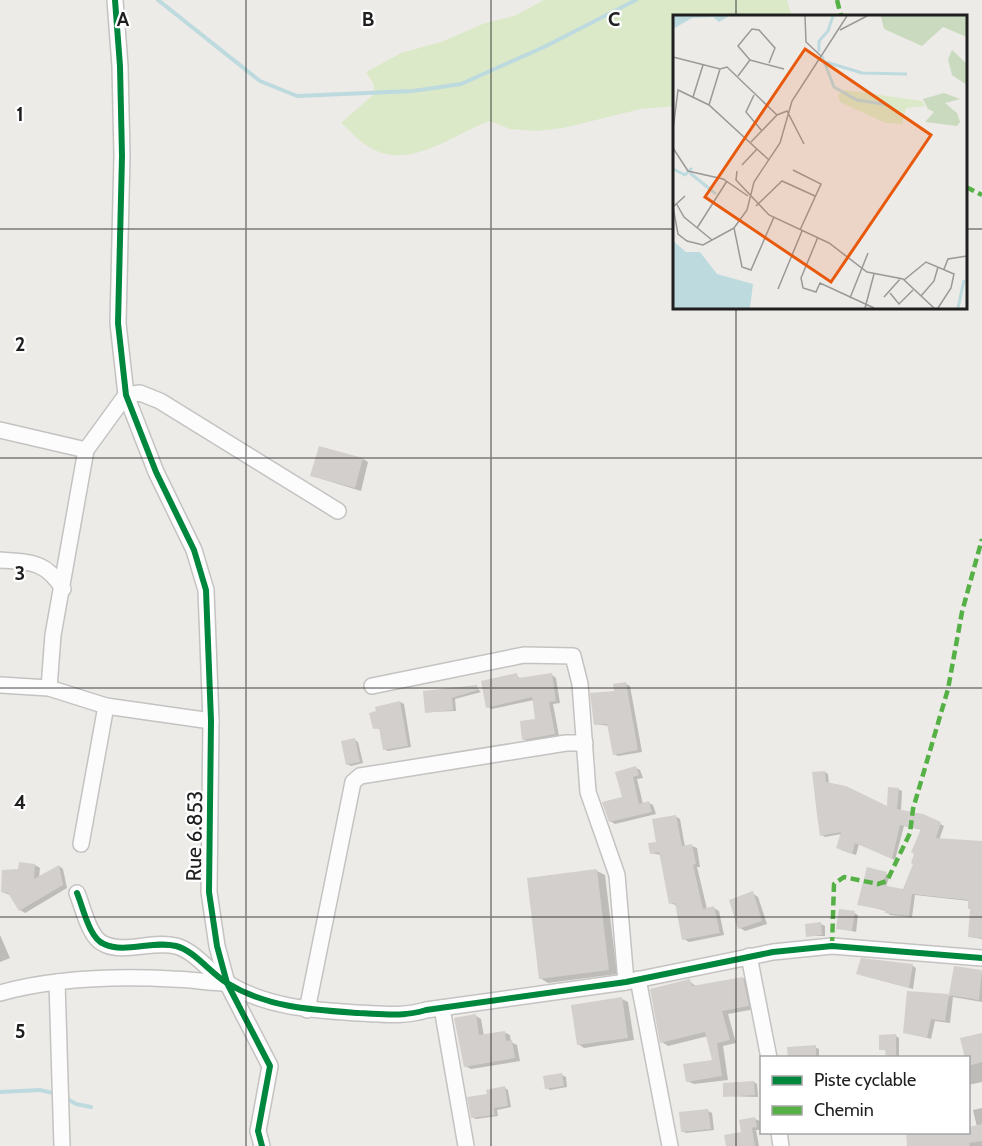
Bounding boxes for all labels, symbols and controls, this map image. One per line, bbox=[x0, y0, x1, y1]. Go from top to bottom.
text: A bbox=[117, 7, 130, 31]
text: B bbox=[362, 7, 374, 31]
text: C bbox=[608, 7, 620, 31]
inset map bbox=[673, 15, 967, 309]
text: 1 bbox=[16, 102, 24, 126]
text: 2 bbox=[15, 332, 25, 356]
text: 3 bbox=[15, 561, 25, 585]
text: 4 bbox=[14, 790, 26, 814]
street label: Rue 6.853 bbox=[181, 790, 207, 882]
text: 5 bbox=[15, 1019, 25, 1043]
legend bbox=[760, 1056, 970, 1134]
text: Piste cyclable bbox=[814, 1069, 916, 1091]
text: Chemin bbox=[814, 1099, 874, 1121]

